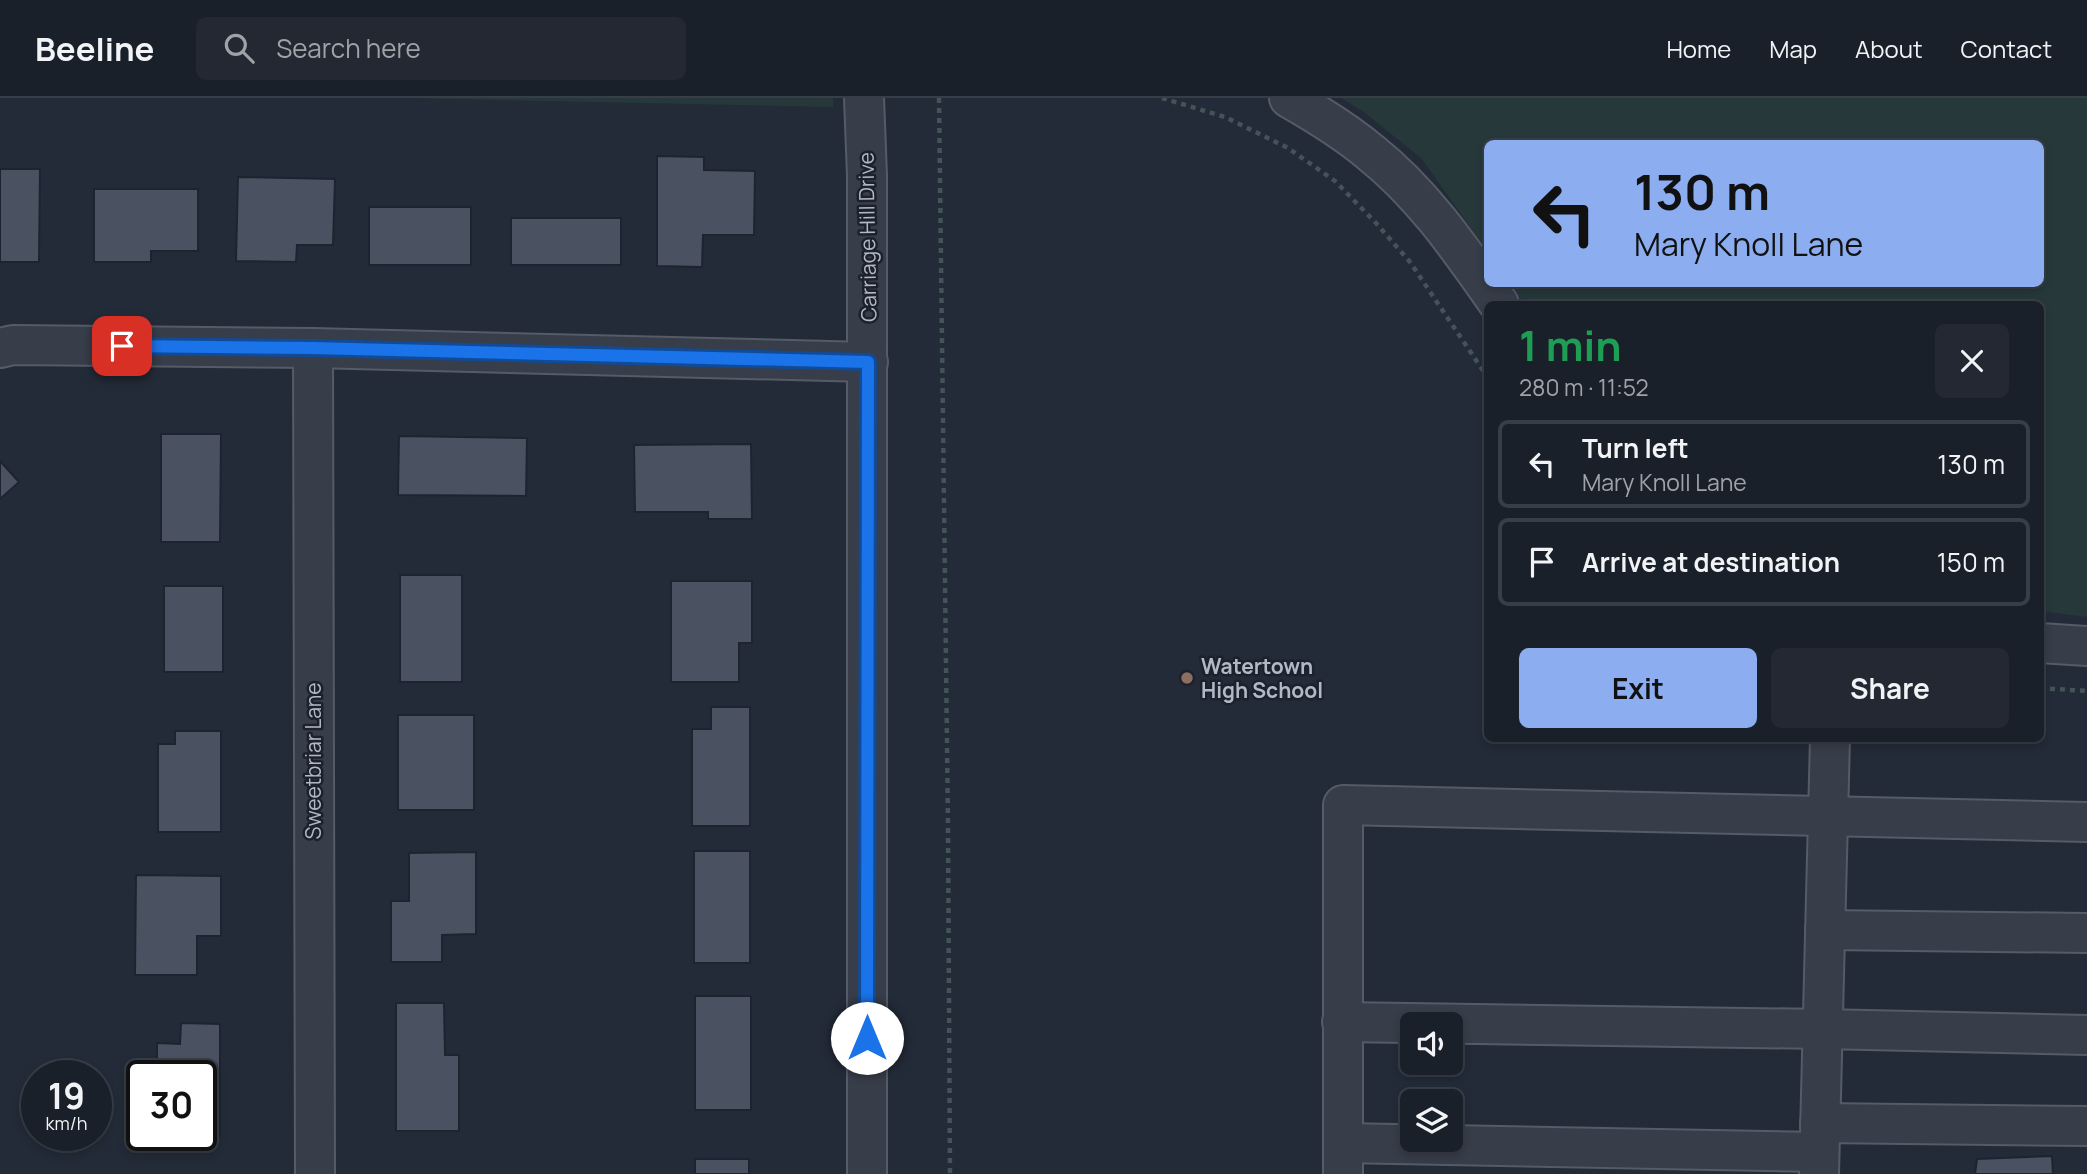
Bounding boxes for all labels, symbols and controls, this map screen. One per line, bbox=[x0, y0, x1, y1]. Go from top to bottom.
search box bbox=[196, 17, 686, 80]
text: Beeline bbox=[35, 26, 154, 71]
icon: search bbox=[220, 29, 258, 67]
text: Search here bbox=[276, 30, 421, 66]
text: Home bbox=[1666, 32, 1731, 65]
text: Map bbox=[1769, 32, 1817, 65]
text: About bbox=[1855, 32, 1923, 65]
text: Contact bbox=[1961, 32, 2052, 65]
street label: Carriage Hill Drive bbox=[852, 152, 882, 322]
text: 130 m bbox=[1634, 158, 1770, 225]
icon: left bbox=[1519, 168, 1610, 259]
text: Mary Knoll Lane bbox=[1634, 222, 1863, 266]
pin bbox=[92, 316, 152, 376]
text: 1 min bbox=[1519, 316, 1622, 374]
button: close bbox=[1935, 324, 2009, 398]
icon: arrive bbox=[103, 327, 141, 365]
text: 280 m · 11:52 bbox=[1519, 371, 1649, 403]
text: Turn left bbox=[1582, 430, 1689, 466]
icon: left bbox=[1523, 445, 1561, 483]
text: 130 m bbox=[1937, 446, 2005, 482]
text: Mary Knoll Lane bbox=[1582, 466, 1747, 498]
icon: arrive bbox=[1523, 543, 1561, 581]
text: Arrive at destination bbox=[1582, 544, 1840, 580]
text: 150 m bbox=[1937, 544, 2005, 580]
button: Exit bbox=[1519, 648, 1757, 728]
button: Share bbox=[1771, 648, 2009, 728]
place label: Watertown High School bbox=[1201, 652, 1323, 704]
marker: Watertown High School bbox=[1179, 670, 1195, 686]
street label: Sweetbriar Lane bbox=[299, 682, 327, 840]
position arrow bbox=[830, 1001, 904, 1075]
map controls bbox=[1400, 1012, 1463, 1152]
button: sound bbox=[1400, 1012, 1463, 1075]
speed limit sign: 30 bbox=[126, 1060, 217, 1151]
text: 19 bbox=[48, 1072, 85, 1120]
button: layers bbox=[1400, 1089, 1463, 1152]
text: km/h bbox=[46, 1111, 87, 1135]

